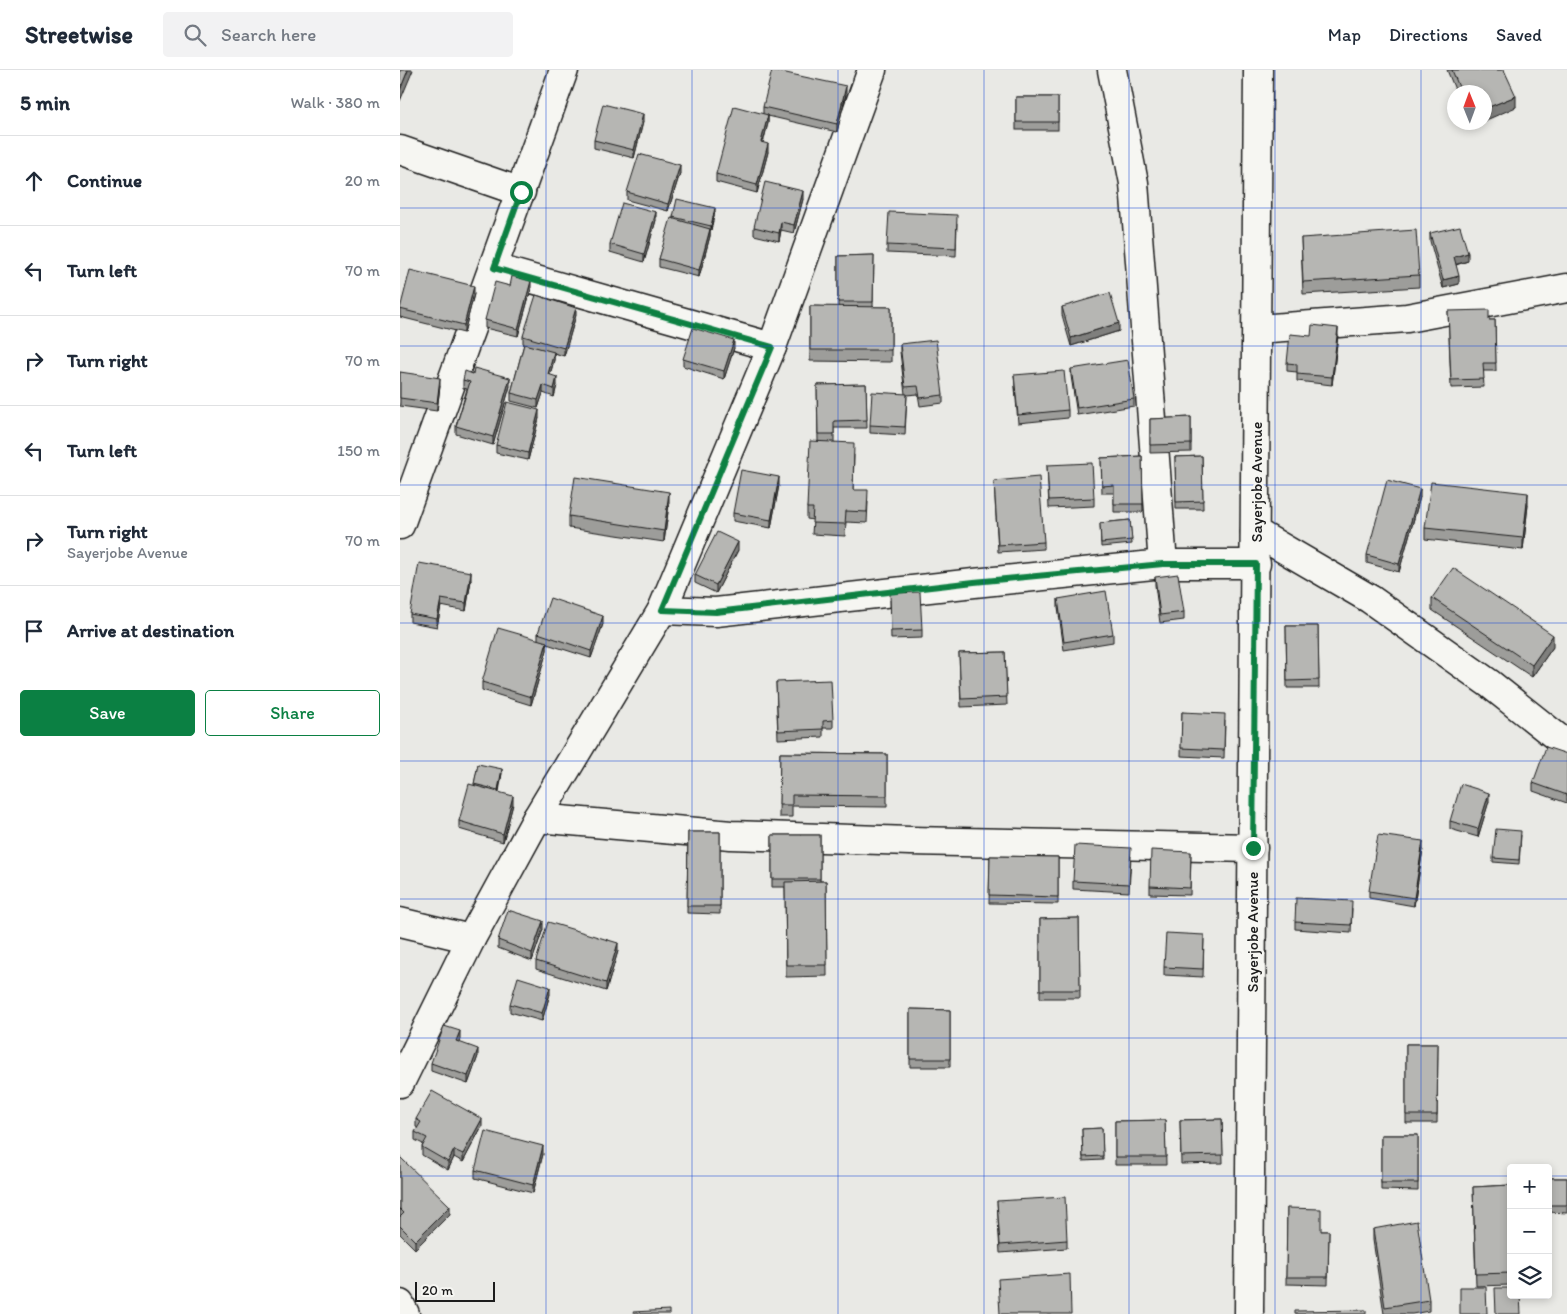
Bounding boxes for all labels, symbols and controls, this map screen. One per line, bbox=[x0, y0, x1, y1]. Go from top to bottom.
search box bbox=[163, 12, 513, 57]
text: Streetwise bbox=[25, 20, 133, 49]
icon: search bbox=[181, 21, 209, 49]
text: Search here bbox=[221, 23, 316, 46]
text: Map bbox=[1328, 24, 1361, 46]
text: Directions bbox=[1389, 24, 1468, 46]
text: Saved bbox=[1496, 24, 1542, 46]
north arrow bbox=[1447, 85, 1492, 130]
text: 5 min bbox=[20, 90, 70, 115]
text: Walk · 380 m bbox=[290, 93, 380, 112]
icon: ahead bbox=[20, 167, 48, 195]
text: Continue bbox=[67, 169, 142, 192]
text: 20 m bbox=[345, 171, 380, 190]
route start bbox=[510, 181, 533, 204]
icon: left bbox=[20, 257, 48, 285]
text: Turn left bbox=[67, 259, 137, 282]
text: 70 m bbox=[345, 261, 380, 280]
icon: right bbox=[20, 347, 48, 375]
text: Turn right bbox=[67, 349, 148, 372]
text: 70 m bbox=[345, 351, 380, 370]
street label: Sayerjobe Avenue bbox=[1247, 422, 1266, 542]
icon: left bbox=[20, 437, 48, 465]
text: Turn left bbox=[67, 439, 137, 462]
text: 150 m bbox=[337, 441, 380, 460]
text: Turn right bbox=[67, 520, 148, 543]
icon: right bbox=[20, 527, 48, 555]
text: 70 m bbox=[345, 531, 380, 550]
text: Sayerjobe Avenue bbox=[67, 543, 188, 562]
icon: arrive bbox=[20, 617, 48, 645]
text: Arrive at destination bbox=[67, 619, 234, 642]
button: Save bbox=[20, 690, 195, 736]
button: Share bbox=[205, 690, 380, 736]
route end bbox=[1242, 837, 1265, 860]
street label: Sayerjobe Avenue bbox=[1243, 872, 1262, 992]
map controls bbox=[1507, 1164, 1552, 1299]
button: + bbox=[1507, 1164, 1552, 1209]
button: − bbox=[1507, 1209, 1552, 1254]
button: layers bbox=[1507, 1254, 1552, 1299]
scale bar bbox=[415, 1279, 495, 1302]
text: 20 m bbox=[422, 1282, 453, 1299]

